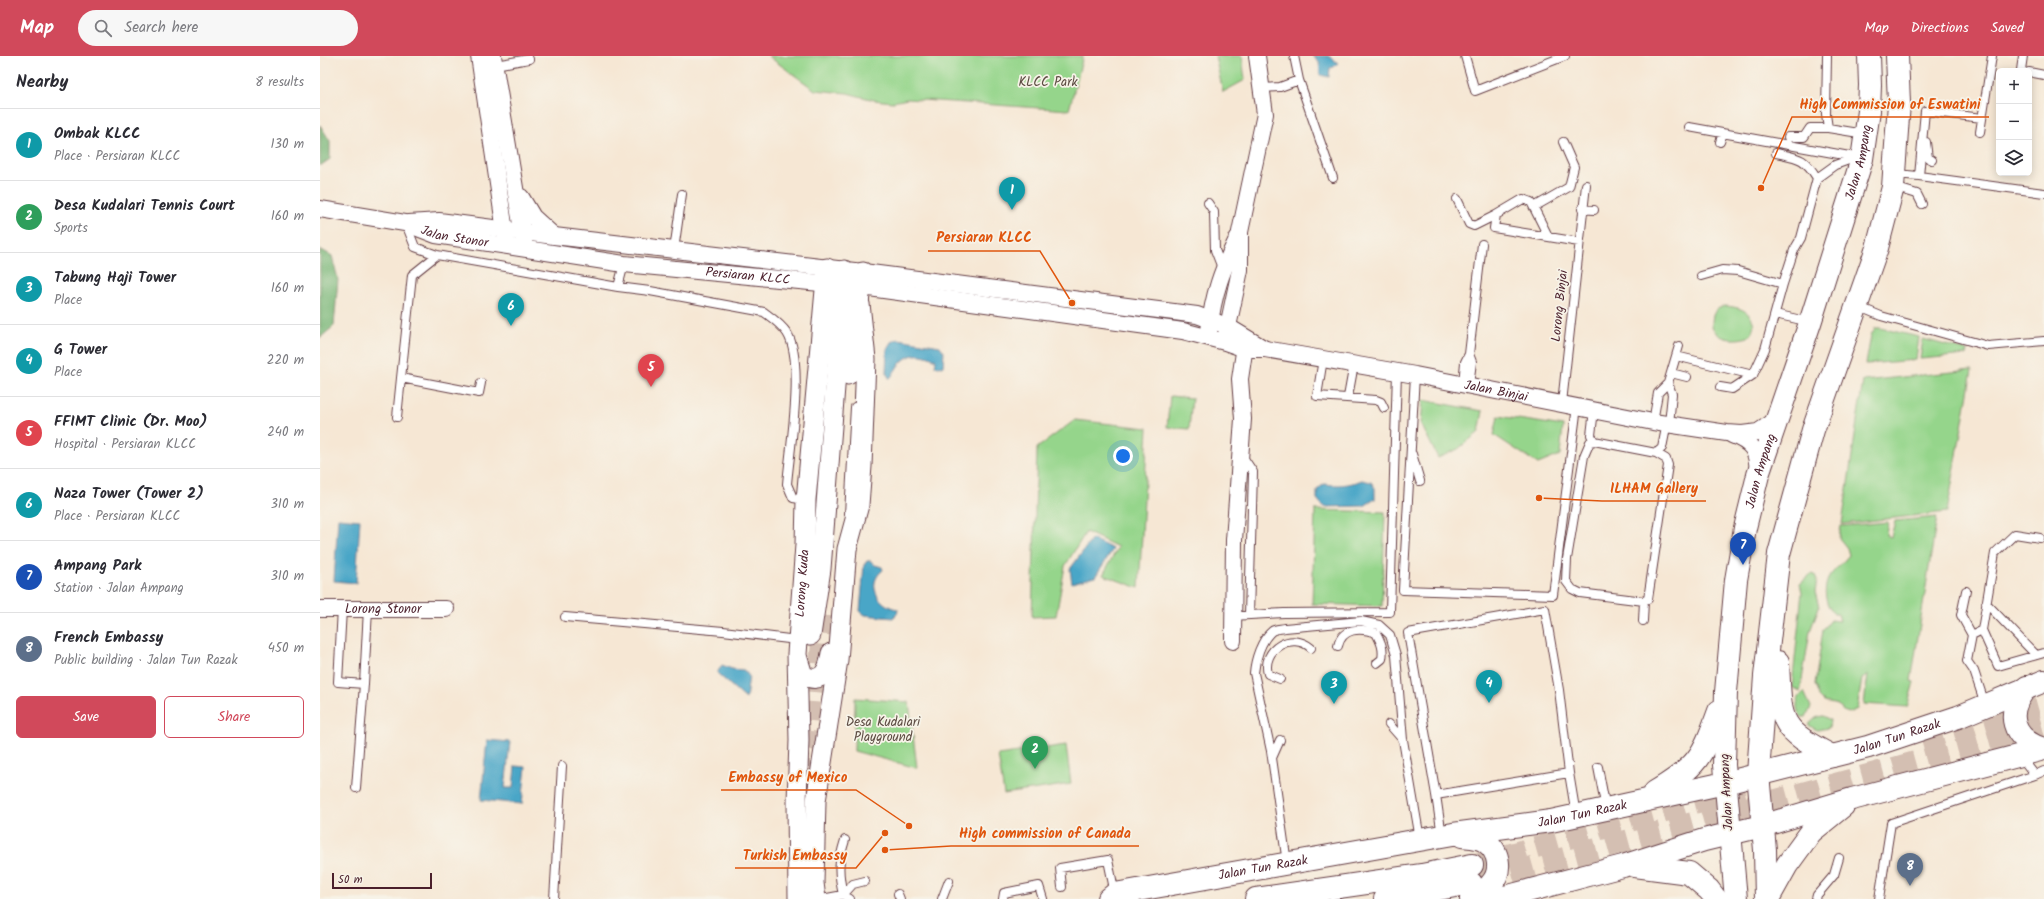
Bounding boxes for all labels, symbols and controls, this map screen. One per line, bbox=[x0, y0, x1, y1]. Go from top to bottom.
search box bbox=[78, 10, 358, 46]
text: Map bbox=[20, 13, 54, 43]
text: Search here bbox=[124, 16, 198, 40]
icon: search bbox=[92, 17, 114, 39]
text: Map bbox=[1864, 17, 1889, 39]
text: Directions bbox=[1911, 17, 1969, 39]
text: Saved bbox=[1991, 17, 2024, 39]
map controls bbox=[1996, 68, 2032, 176]
button: + bbox=[1996, 68, 2032, 104]
text: Nearby bbox=[16, 69, 68, 96]
text: 8 results bbox=[255, 72, 304, 93]
park label: KLCC Park bbox=[1018, 72, 1078, 93]
callout: High Commission of Eswatini bbox=[1792, 91, 1989, 117]
text: High Commission of Eswatini bbox=[1799, 94, 1981, 116]
button: − bbox=[1996, 104, 2032, 140]
text: Ombak KLCC bbox=[54, 122, 141, 146]
street label: Jalan Ampang bbox=[1839, 123, 1877, 203]
text: 1 bbox=[27, 134, 31, 155]
text: 130 m bbox=[270, 134, 304, 155]
button: layers bbox=[1996, 140, 2032, 176]
text: Place · Persiaran KLCC bbox=[54, 146, 180, 167]
pin: 1 bbox=[999, 177, 1025, 210]
text: Desa Kudalari Tennis Court bbox=[54, 194, 235, 218]
text: 2 bbox=[25, 206, 33, 227]
text: 160 m bbox=[271, 206, 304, 227]
text: Sports bbox=[54, 218, 88, 239]
street label: Jalan Stonor bbox=[418, 220, 491, 254]
callout: Persiaran KLCC bbox=[928, 225, 1040, 251]
text: Persiaran KLCC bbox=[936, 227, 1032, 249]
street label: Persiaran KLCC bbox=[705, 261, 791, 291]
text: Tabung Haji Tower bbox=[54, 266, 176, 290]
street label: Lorong Binjai bbox=[1546, 268, 1574, 343]
text: 3 bbox=[25, 278, 33, 299]
text: 160 m bbox=[271, 278, 304, 299]
text: Place bbox=[54, 290, 82, 311]
pin: 6 bbox=[498, 293, 524, 326]
text: G Tower bbox=[54, 338, 107, 362]
text: 4 bbox=[25, 350, 33, 371]
text: 220 m bbox=[267, 350, 304, 371]
pin: 5 bbox=[638, 354, 664, 387]
text: Place bbox=[54, 362, 82, 383]
street label: Jalan Binjai bbox=[1462, 374, 1530, 408]
text: FFIMT Clinic (Dr. Moo) bbox=[54, 410, 208, 434]
text: 5 bbox=[26, 422, 32, 443]
text: 240 m bbox=[267, 422, 304, 443]
street label: Jalan Ampang bbox=[1740, 431, 1782, 511]
text: Hospital · Persiaran KLCC bbox=[54, 434, 196, 455]
your location bbox=[1113, 446, 1133, 466]
callout: ILHAM Gallery bbox=[1602, 475, 1706, 501]
text: ILHAM Gallery bbox=[1610, 478, 1699, 500]
text: Naza Tower (Tower 2) bbox=[54, 482, 204, 506]
text: 6 bbox=[25, 494, 33, 515]
text: 310 m bbox=[270, 494, 304, 515]
text: Place · Persiaran KLCC bbox=[54, 506, 180, 527]
pin: 7 bbox=[1730, 532, 1756, 565]
street label: Lorong Kuda bbox=[789, 549, 815, 618]
text: Ampang Park bbox=[54, 554, 141, 578]
text: 7 bbox=[26, 566, 32, 587]
text: 310 m bbox=[270, 566, 304, 587]
text: Station · Jalan Ampang bbox=[54, 578, 184, 599]
street label: Lorong Stonor bbox=[345, 599, 422, 620]
text: French Embassy bbox=[54, 626, 163, 650]
text: 8 bbox=[25, 638, 33, 659]
text: 450 m bbox=[268, 638, 304, 659]
text: Public building · Jalan Tun Razak bbox=[54, 650, 238, 671]
pin: 4 bbox=[1476, 670, 1502, 703]
pin: 3 bbox=[1321, 671, 1347, 704]
button: Save bbox=[16, 696, 156, 738]
button: Share bbox=[164, 696, 304, 738]
park label: Desa Kudalari Playground bbox=[846, 712, 921, 748]
street label: Jalan Tun Razak bbox=[1851, 713, 1944, 761]
pin: 2 bbox=[1022, 736, 1048, 769]
street label: Jalan Ampang bbox=[1714, 753, 1740, 831]
callout: Embassy of Mexico bbox=[721, 764, 856, 790]
text: Embassy of Mexico bbox=[729, 767, 848, 789]
street label: Jalan Tun Razak bbox=[1536, 794, 1630, 833]
callout: High commission of Canada bbox=[951, 820, 1139, 846]
text: High commission of Canada bbox=[959, 823, 1131, 845]
callout: Turkish Embassy bbox=[735, 842, 856, 868]
text: Turkish Embassy bbox=[743, 845, 848, 867]
street label: Jalan Tun Razak bbox=[1216, 849, 1310, 886]
pin: 8 bbox=[1897, 853, 1923, 886]
scale bar bbox=[332, 871, 432, 890]
text: 50 m bbox=[338, 871, 363, 889]

